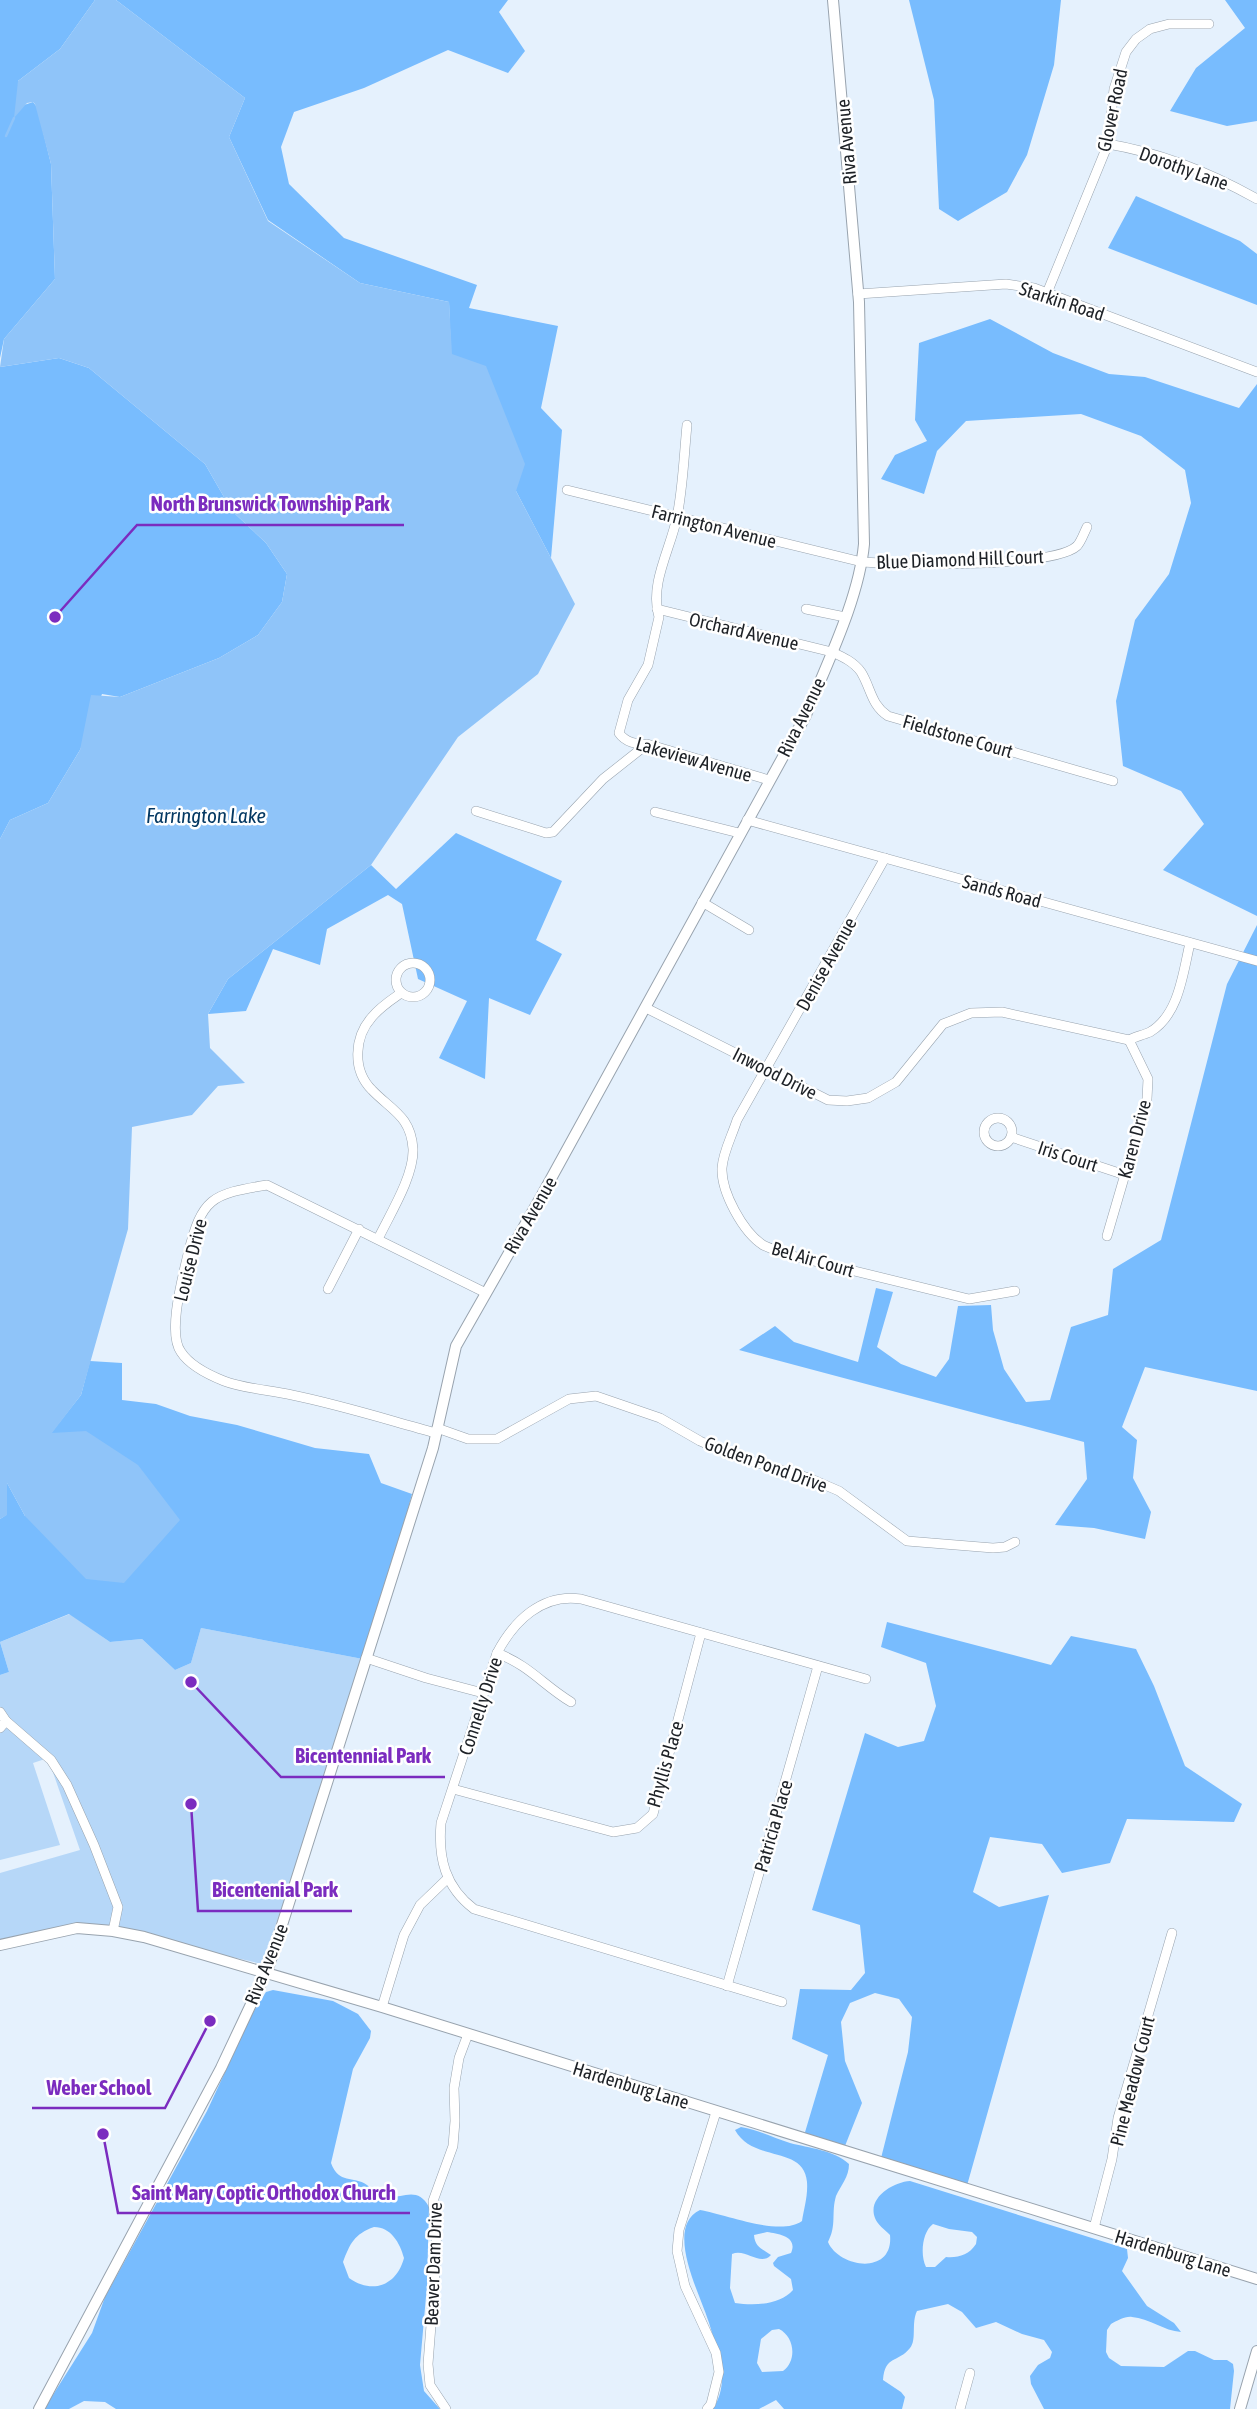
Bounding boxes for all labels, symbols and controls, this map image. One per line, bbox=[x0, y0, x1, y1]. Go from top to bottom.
street label: Glover Road bbox=[1092, 66, 1132, 154]
street label: Riva Avenue bbox=[831, 98, 861, 186]
street label: Dorothy Lane bbox=[1136, 142, 1232, 194]
street label: Starkin Road bbox=[1017, 277, 1107, 325]
callout: North Brunswick Township Park bbox=[137, 483, 404, 525]
text: North Brunswick Township Park bbox=[150, 491, 390, 515]
street label: Farrington Avenue bbox=[649, 500, 779, 552]
street label: Blue Diamond Hill Court bbox=[876, 545, 1044, 573]
street label: Orchard Avenue bbox=[687, 608, 801, 654]
street label: Riva Avenue bbox=[772, 674, 830, 760]
street label: Fieldstone Court bbox=[900, 710, 1016, 762]
street label: Lakeview Avenue bbox=[633, 732, 755, 786]
water label: Farrington Lake bbox=[146, 803, 266, 827]
street label: Sands Road bbox=[960, 870, 1044, 912]
street label: Denise Avenue bbox=[791, 913, 861, 1015]
street label: Inwood Drive bbox=[729, 1042, 821, 1104]
street label: Karen Drive bbox=[1113, 1097, 1155, 1181]
street label: Iris Court bbox=[1035, 1136, 1101, 1176]
street label: Riva Avenue bbox=[499, 1172, 561, 1258]
street label: Louise Drive bbox=[169, 1216, 211, 1304]
street label: Bel Air Court bbox=[769, 1237, 857, 1281]
street label: Golden Pond Drive bbox=[702, 1432, 830, 1496]
street label: Connelly Drive bbox=[454, 1654, 506, 1758]
street label: Phyllis Place bbox=[642, 1718, 688, 1810]
callout: Bicentennial Park bbox=[281, 1735, 445, 1777]
text: Bicentennial Park bbox=[295, 1743, 432, 1767]
street label: Patricia Place bbox=[749, 1777, 797, 1875]
callout: Bicentenial Park bbox=[198, 1869, 352, 1911]
text: Bicentenial Park bbox=[212, 1877, 339, 1901]
street label: Riva Avenue bbox=[240, 1920, 292, 2008]
street label: Pine Meadow Court bbox=[1105, 2014, 1159, 2148]
street label: Hardenburg Lane bbox=[570, 2057, 692, 2113]
callout: Weber School bbox=[32, 2066, 165, 2108]
text: Weber School bbox=[46, 2075, 152, 2099]
callout: Saint Mary Coptic Orthodox Church bbox=[118, 2171, 410, 2213]
text: Saint Mary Coptic Orthodox Church bbox=[132, 2180, 396, 2204]
street label: Beaver Dam Drive bbox=[420, 2202, 446, 2326]
street label: Hardenburg Lane bbox=[1112, 2225, 1234, 2281]

